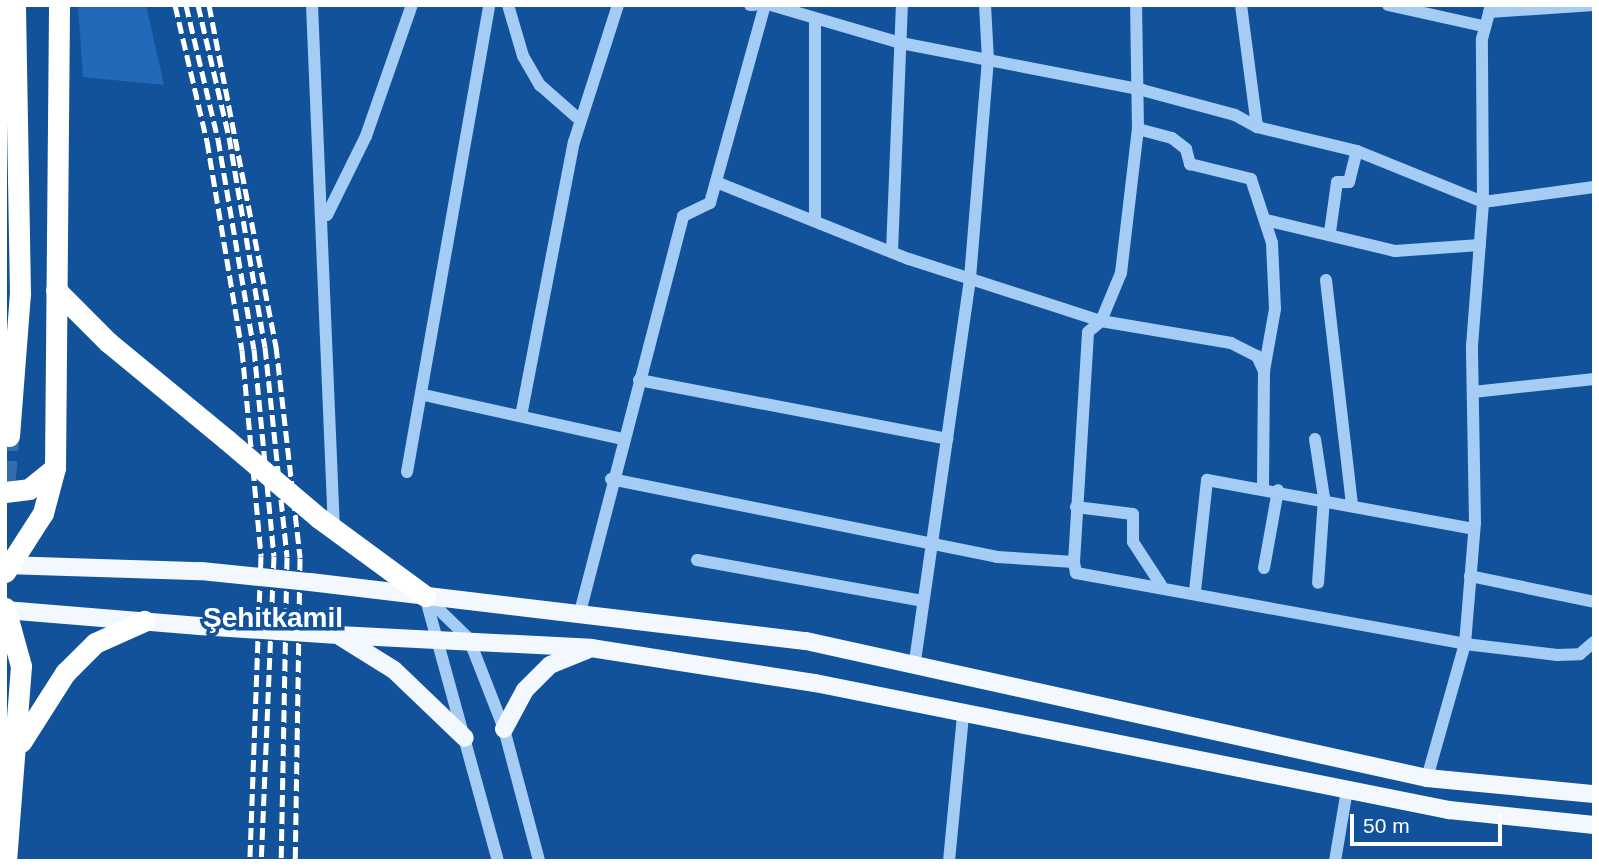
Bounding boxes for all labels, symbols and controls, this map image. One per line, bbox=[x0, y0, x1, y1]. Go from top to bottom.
district label: Şehitkamil bbox=[203, 601, 343, 635]
scale bar bbox=[1354, 800, 1506, 844]
text: 50 m bbox=[1363, 814, 1410, 837]

